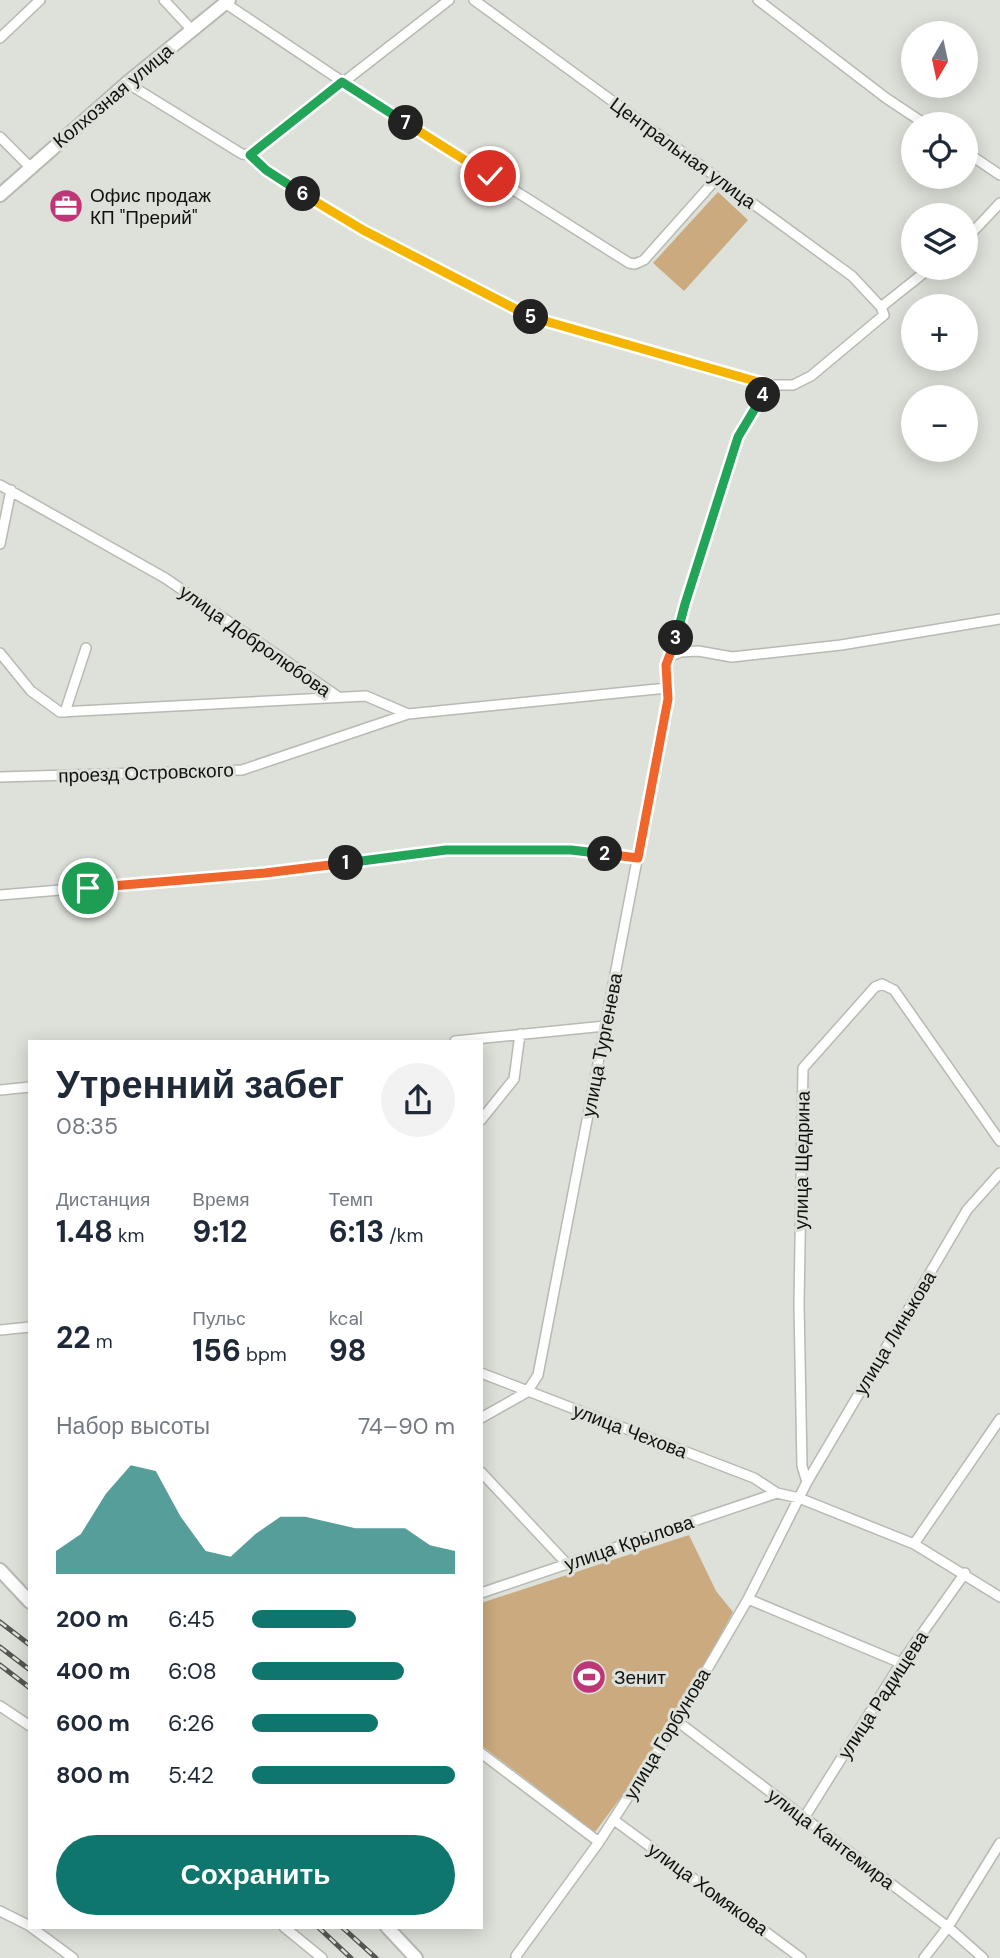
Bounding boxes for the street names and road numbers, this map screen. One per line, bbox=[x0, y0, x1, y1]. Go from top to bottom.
street label: Колхозная улица bbox=[48, 38, 179, 154]
street label: Центральная улица bbox=[605, 92, 761, 215]
street label: улица Добролюбова bbox=[174, 579, 336, 703]
street label: проезд Островского bbox=[58, 757, 234, 789]
street label: улица Тургенева bbox=[576, 970, 628, 1119]
street label: улица Щедрина bbox=[788, 1090, 816, 1229]
street label: улица Линькова bbox=[848, 1266, 942, 1400]
street label: улица Чехова bbox=[569, 1398, 691, 1464]
street label: улица Крылова bbox=[561, 1509, 697, 1577]
street label: улица Радищева bbox=[832, 1626, 934, 1764]
street label: улица Горбунова bbox=[618, 1663, 716, 1804]
street label: улица Кантемира bbox=[762, 1783, 900, 1895]
street label: улица Хомякова bbox=[643, 1837, 774, 1941]

